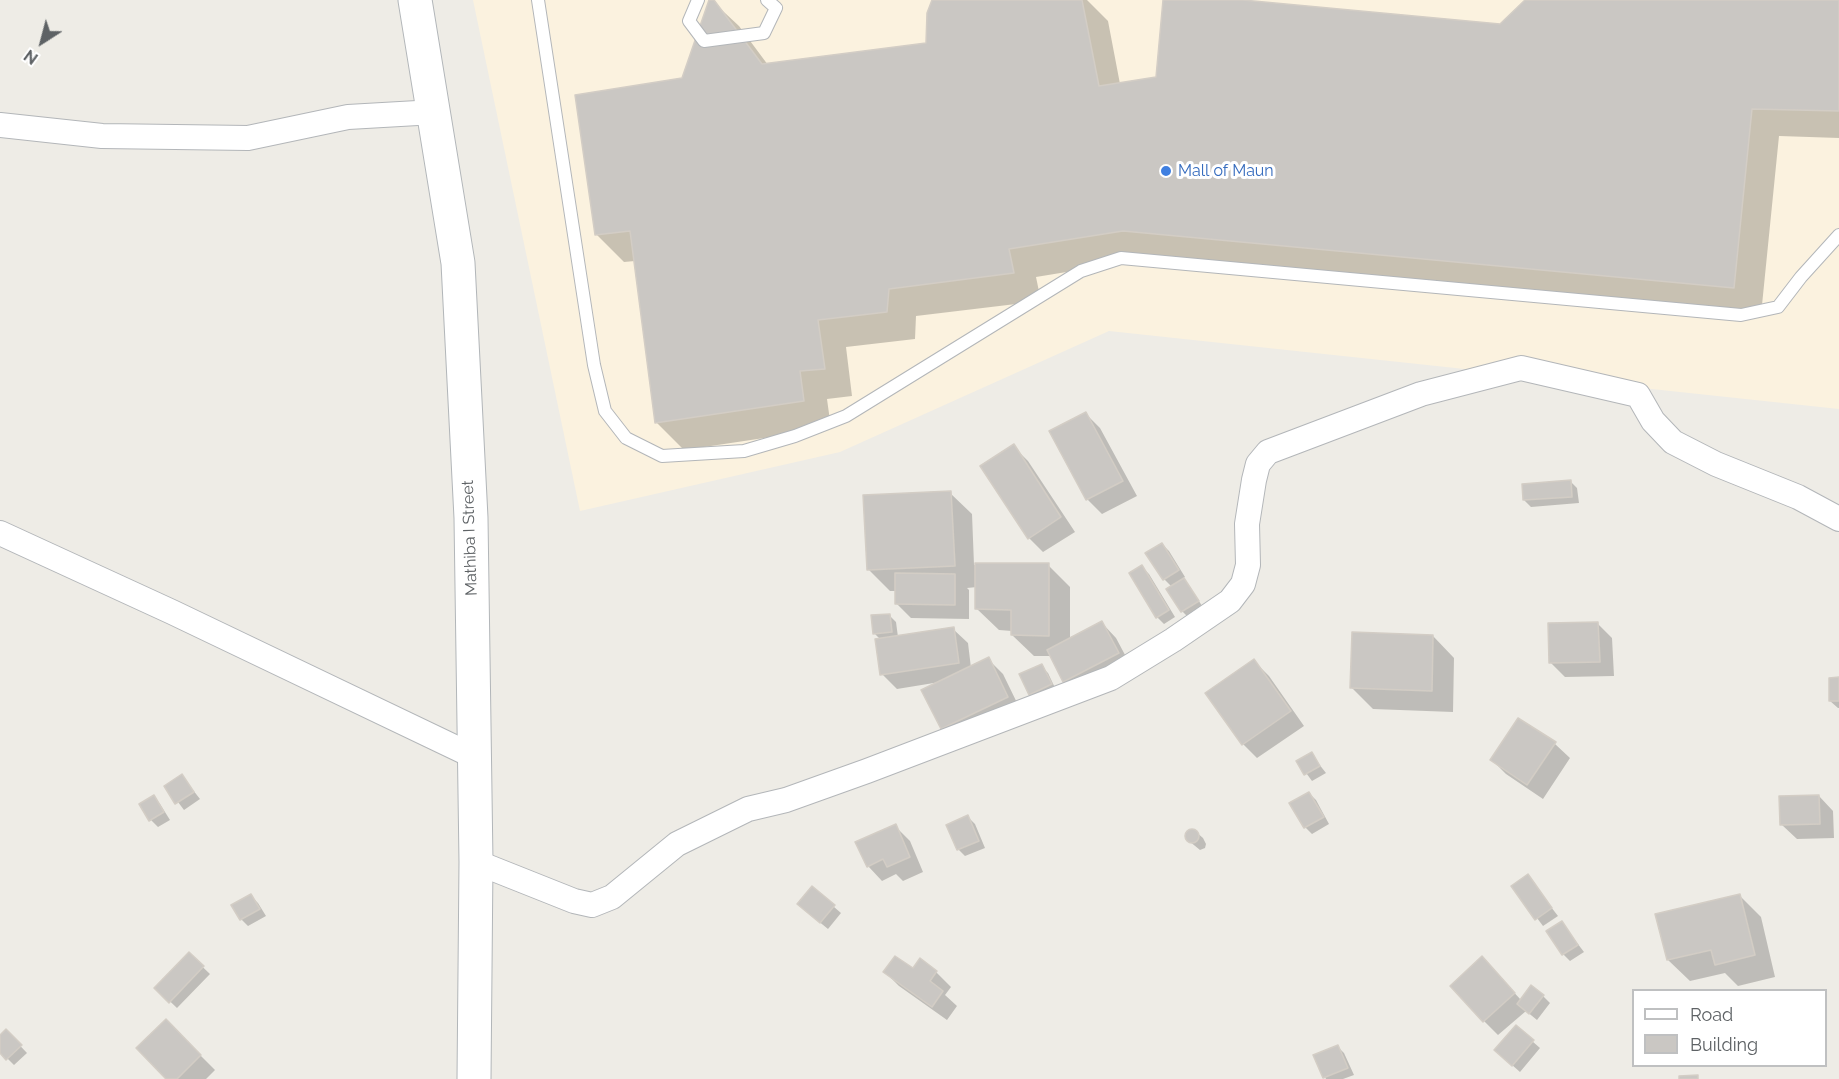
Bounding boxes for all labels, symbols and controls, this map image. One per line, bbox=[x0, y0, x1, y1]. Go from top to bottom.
north arrow bbox=[12, 12, 72, 72]
text: N bbox=[21, 46, 42, 68]
place label: Mall of Maun bbox=[1178, 161, 1274, 181]
marker: Mall of Maun bbox=[1159, 164, 1173, 178]
street label: Mathiba I Street bbox=[458, 480, 482, 596]
legend bbox=[1632, 989, 1827, 1067]
text: Road bbox=[1690, 1004, 1733, 1025]
text: Building bbox=[1690, 1034, 1758, 1055]

